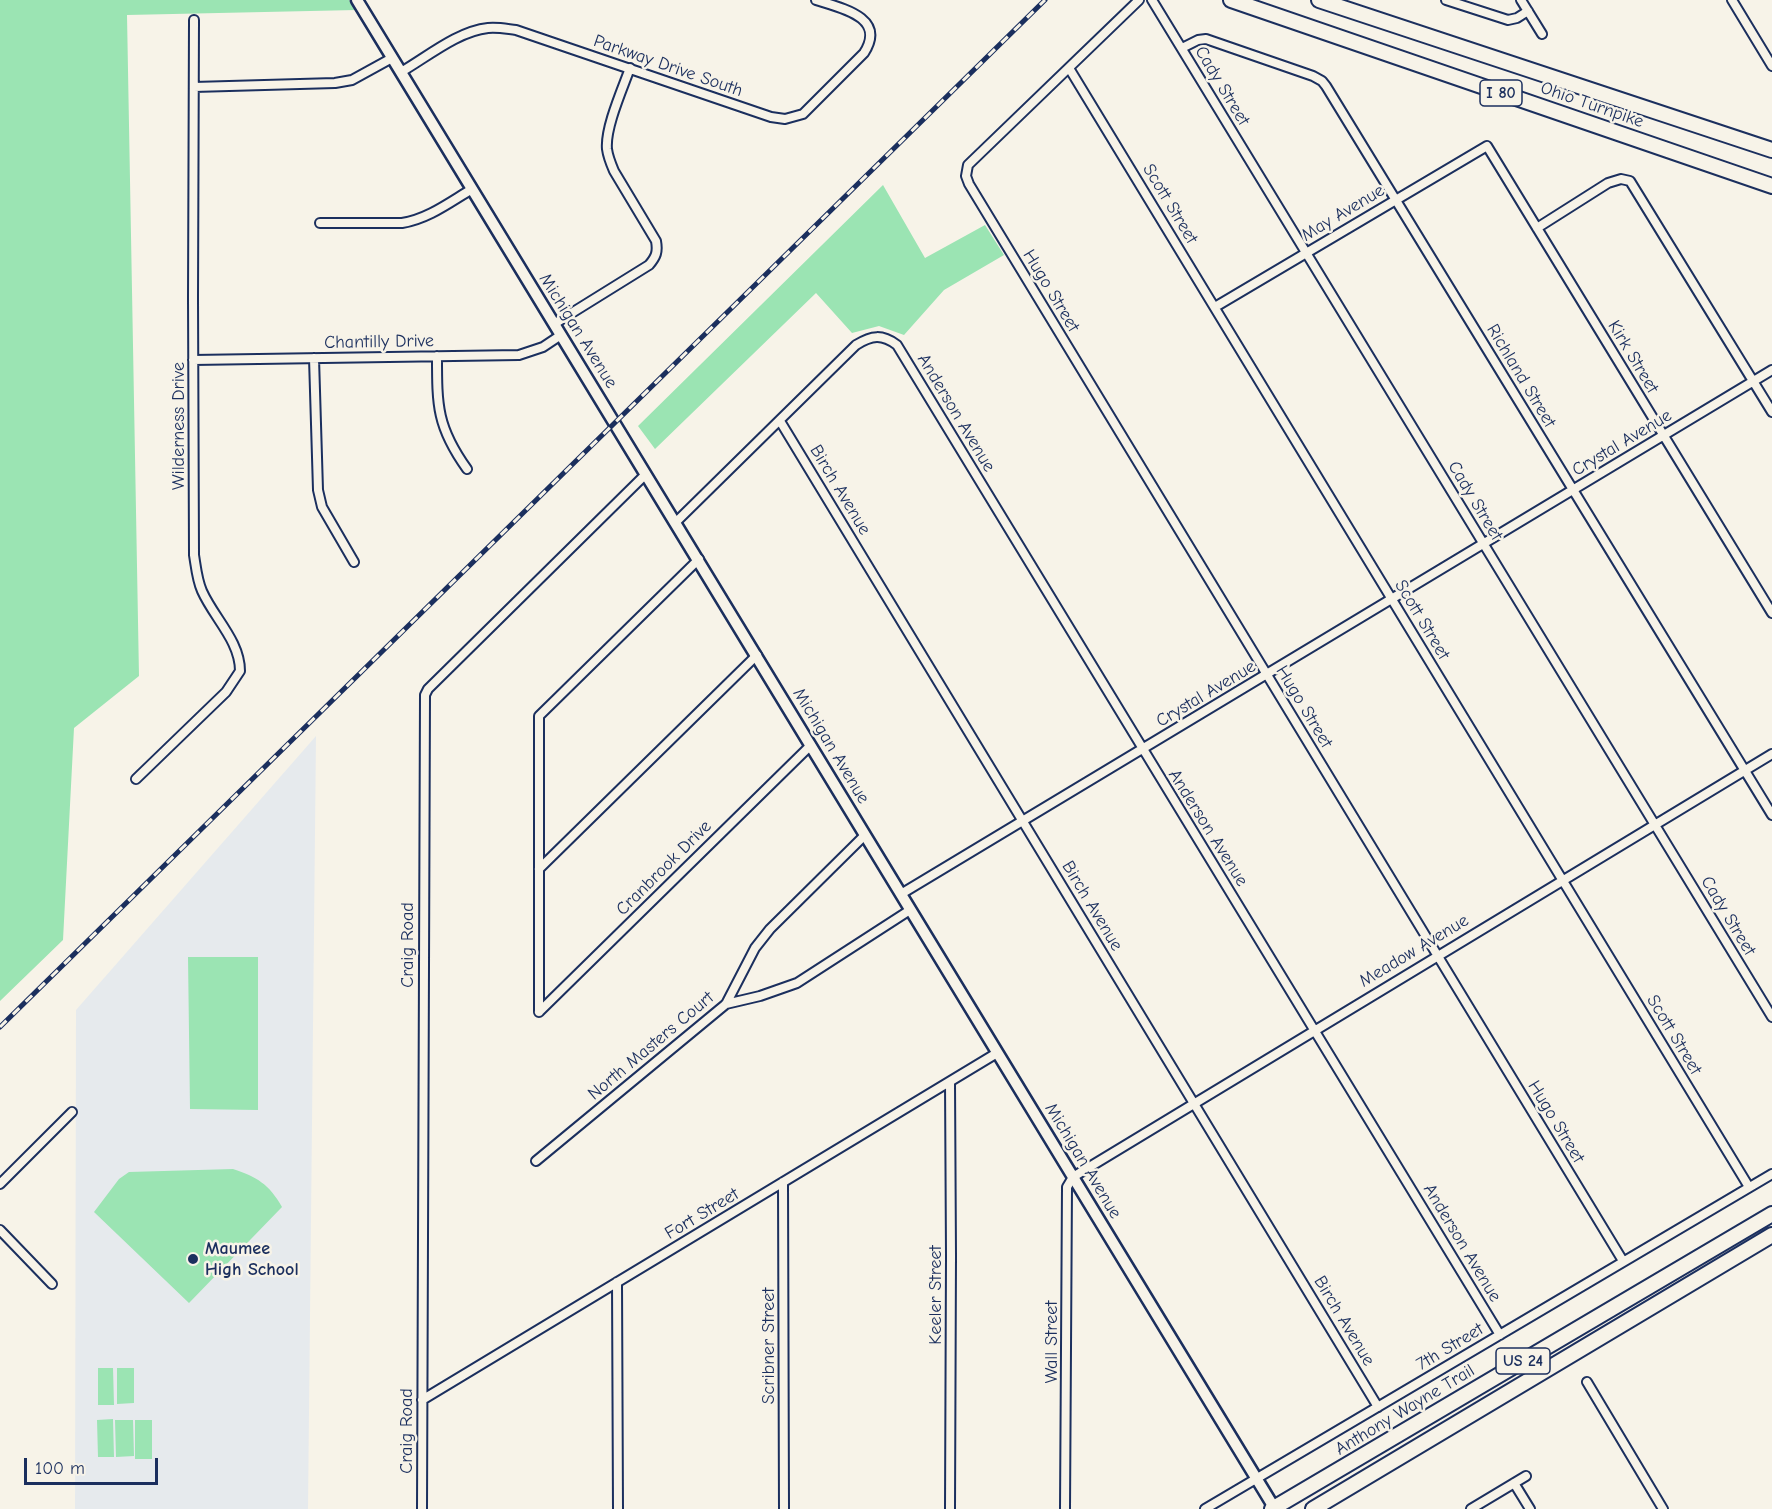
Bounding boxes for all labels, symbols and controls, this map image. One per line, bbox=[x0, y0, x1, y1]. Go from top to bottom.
street label: Parkway Drive South bbox=[591, 30, 745, 102]
street label: Cady Street bbox=[1190, 42, 1254, 130]
street label: Ohio Turnpike bbox=[1538, 77, 1646, 133]
road number: I 80 bbox=[1480, 80, 1522, 106]
street label: Scott Street bbox=[1138, 160, 1202, 248]
street label: May Avenue bbox=[1297, 180, 1389, 246]
street label: Hugo Street bbox=[1018, 246, 1084, 336]
street label: Michigan Avenue bbox=[534, 270, 622, 392]
street label: Kirk Street bbox=[1603, 317, 1663, 397]
street label: Richland Street bbox=[1482, 320, 1560, 432]
street label: Chantilly Drive bbox=[324, 330, 434, 354]
street label: Anderson Avenue bbox=[912, 350, 1000, 476]
street label: Wilderness Drive bbox=[168, 362, 190, 490]
street label: Crystal Avenue bbox=[1568, 405, 1676, 481]
street label: Birch Avenue bbox=[805, 441, 875, 539]
street label: Cady Street bbox=[1443, 457, 1507, 545]
street label: Scott Street bbox=[1390, 576, 1454, 664]
street label: Crystal Avenue bbox=[1152, 656, 1260, 732]
street label: Hugo Street bbox=[1271, 662, 1337, 752]
street label: Michigan Avenue bbox=[788, 684, 874, 808]
street label: Anderson Avenue bbox=[1163, 766, 1253, 890]
street label: Cranbrook Drive bbox=[612, 816, 716, 920]
street label: Birch Avenue bbox=[1057, 857, 1127, 955]
street label: Cady Street bbox=[1696, 872, 1760, 960]
street label: Craig Road bbox=[397, 902, 419, 988]
street label: Meadow Avenue bbox=[1355, 910, 1473, 992]
street label: North Masters Court bbox=[584, 987, 718, 1105]
street label: Scott Street bbox=[1642, 991, 1706, 1079]
street label: Hugo Street bbox=[1523, 1077, 1589, 1167]
street label: Michigan Avenue bbox=[1040, 1099, 1126, 1223]
street label: Anderson Avenue bbox=[1418, 1180, 1506, 1306]
street label: Fort Street bbox=[661, 1184, 743, 1244]
place label: Maumee High School bbox=[205, 1238, 299, 1280]
street label: Keeler Street bbox=[925, 1245, 947, 1345]
marker: Maumee High School bbox=[186, 1252, 200, 1266]
street label: Birch Avenue bbox=[1309, 1272, 1379, 1370]
street label: Scribner Street bbox=[758, 1288, 780, 1404]
street label: Wall Street bbox=[1041, 1301, 1063, 1383]
street label: 7th Street bbox=[1413, 1319, 1487, 1375]
road number: US 24 bbox=[1496, 1348, 1550, 1374]
street label: Anthony Wayne Trail bbox=[1331, 1360, 1479, 1460]
street label: Craig Road bbox=[396, 1388, 418, 1474]
scale bar bbox=[27, 1446, 160, 1484]
text: 100 m bbox=[35, 1458, 85, 1479]

